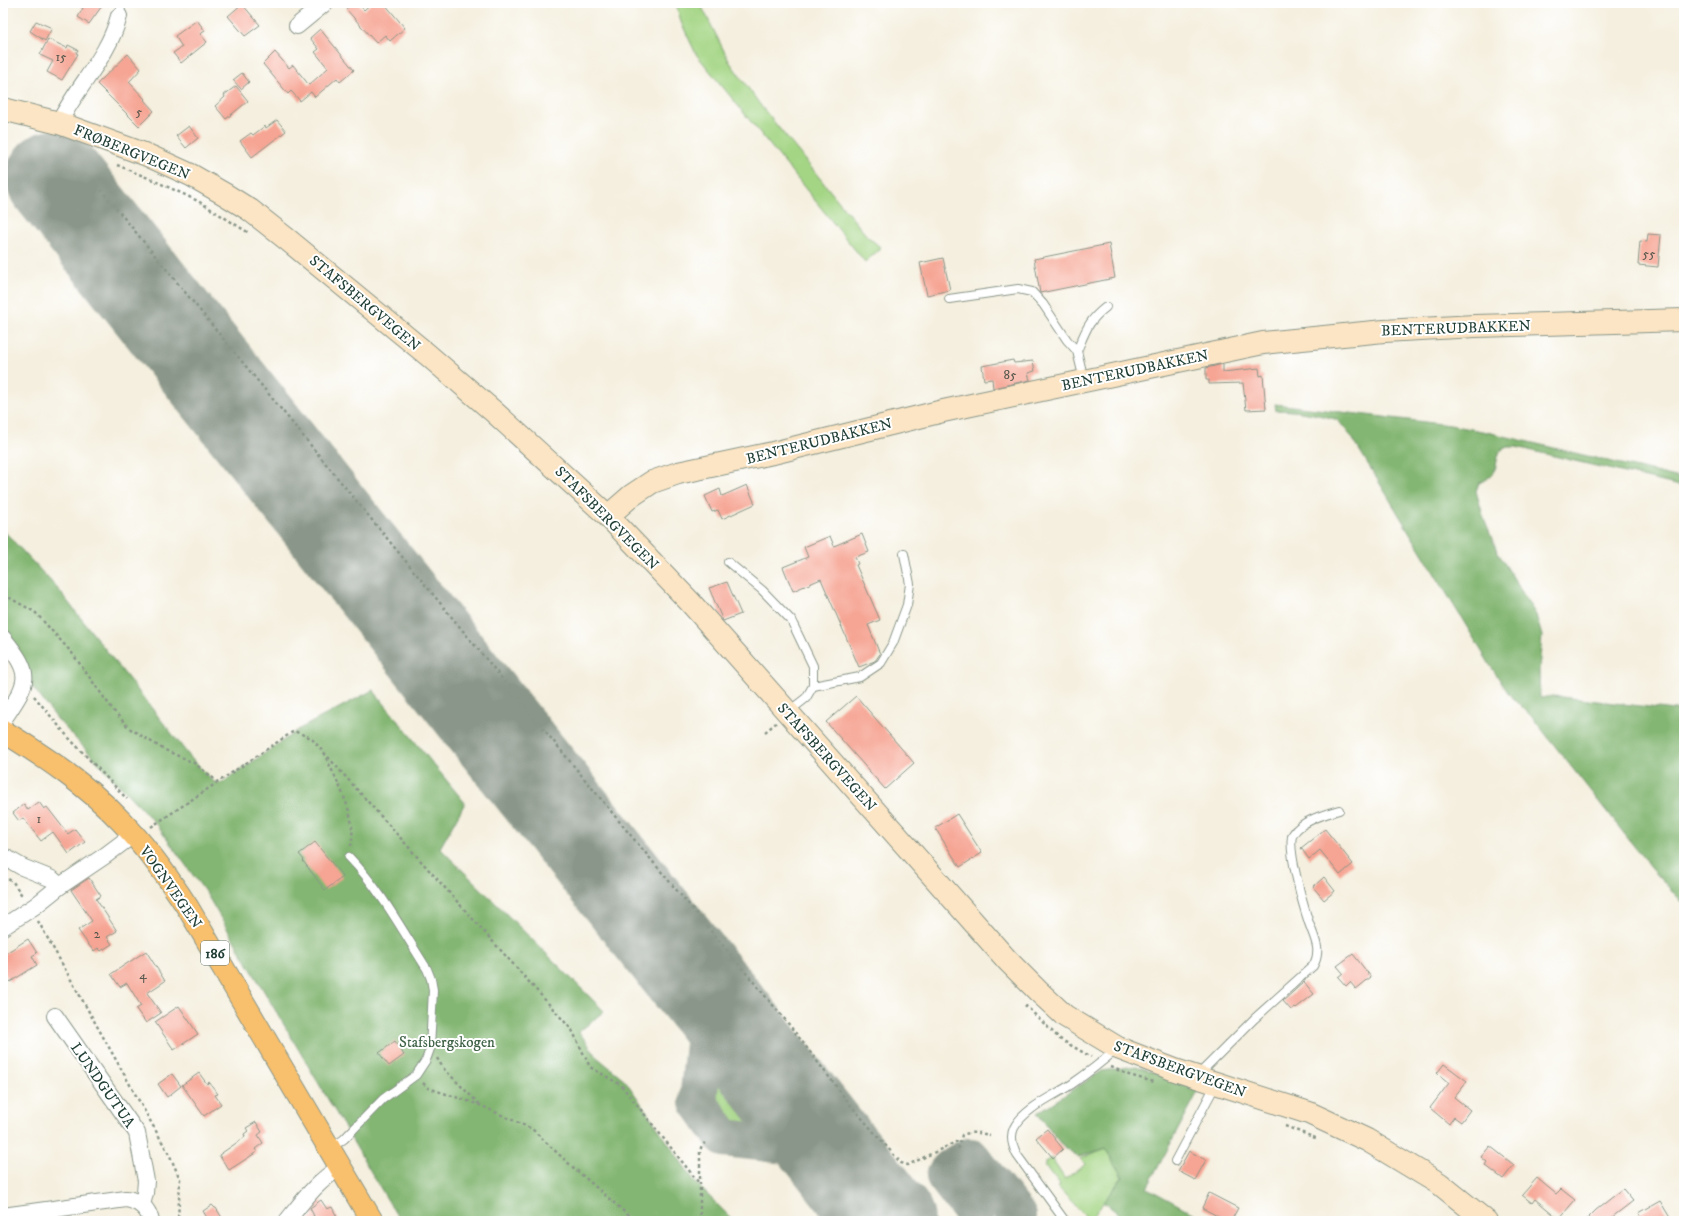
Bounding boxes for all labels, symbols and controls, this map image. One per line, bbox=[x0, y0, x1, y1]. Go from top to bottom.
house number: 15 bbox=[55, 49, 67, 65]
house number: 5 bbox=[136, 104, 143, 120]
street label: FRØBERGVEGEN bbox=[71, 121, 193, 184]
house number: 55 bbox=[1643, 246, 1656, 262]
street label: STAFSBERGVEGEN bbox=[305, 251, 424, 355]
street label: BENTERUDBAKKEN bbox=[1381, 316, 1531, 341]
street label: BENTERUDBAKKEN bbox=[1060, 346, 1210, 395]
house number: 85 bbox=[1004, 367, 1017, 383]
street label: BENTERUDBAKKEN bbox=[744, 414, 894, 469]
street label: STAFSBERGVEGEN bbox=[551, 462, 663, 574]
street label: STAFSBERGVEGEN bbox=[773, 699, 880, 816]
house number: 1 bbox=[37, 811, 42, 827]
street label: VOGNVEGEN bbox=[135, 842, 206, 932]
house number: 2 bbox=[94, 926, 101, 942]
road number: 186 bbox=[201, 941, 229, 965]
house number: 4 bbox=[139, 967, 147, 983]
park label: Stafsbergskogen bbox=[399, 1033, 495, 1052]
street label: STAFSBERGVEGEN bbox=[1111, 1037, 1249, 1102]
street label: LUNDGUTUA bbox=[66, 1039, 139, 1132]

